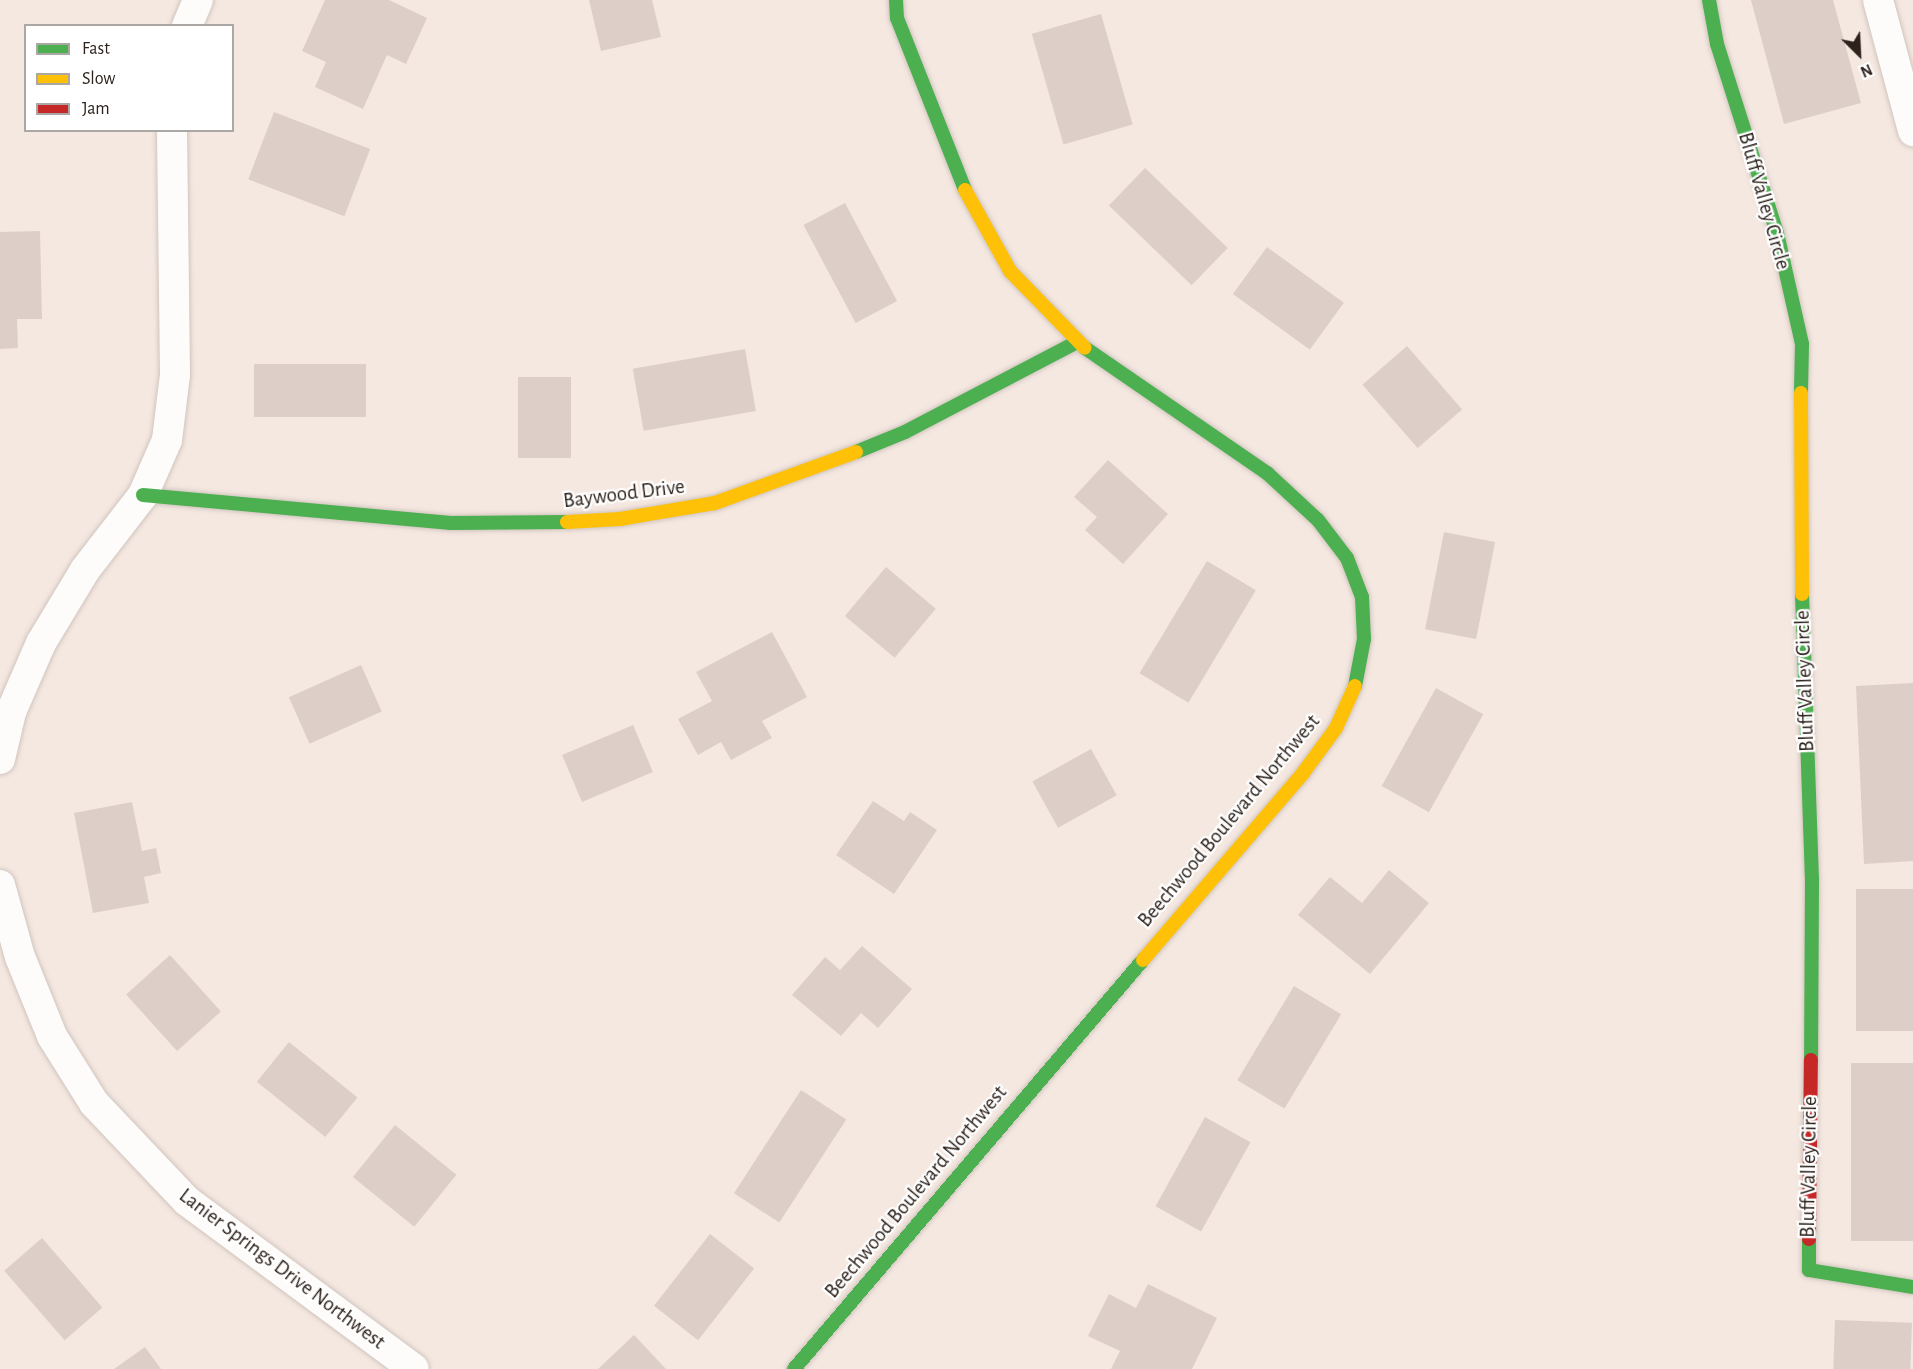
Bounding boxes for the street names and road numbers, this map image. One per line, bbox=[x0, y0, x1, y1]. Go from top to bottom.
street label: Bluff Valley Circle bbox=[1732, 129, 1796, 273]
street label: Baywood Drive bbox=[562, 474, 686, 514]
street label: Bluff Valley Circle bbox=[1790, 610, 1820, 752]
street label: Beechwood Boulevard Northwest bbox=[1133, 709, 1325, 933]
street label: Beechwood Boulevard Northwest bbox=[820, 1080, 1012, 1304]
street label: Bluff Valley Circle bbox=[1795, 1096, 1823, 1238]
street label: Lanier Springs Drive Northwest bbox=[174, 1183, 390, 1355]

